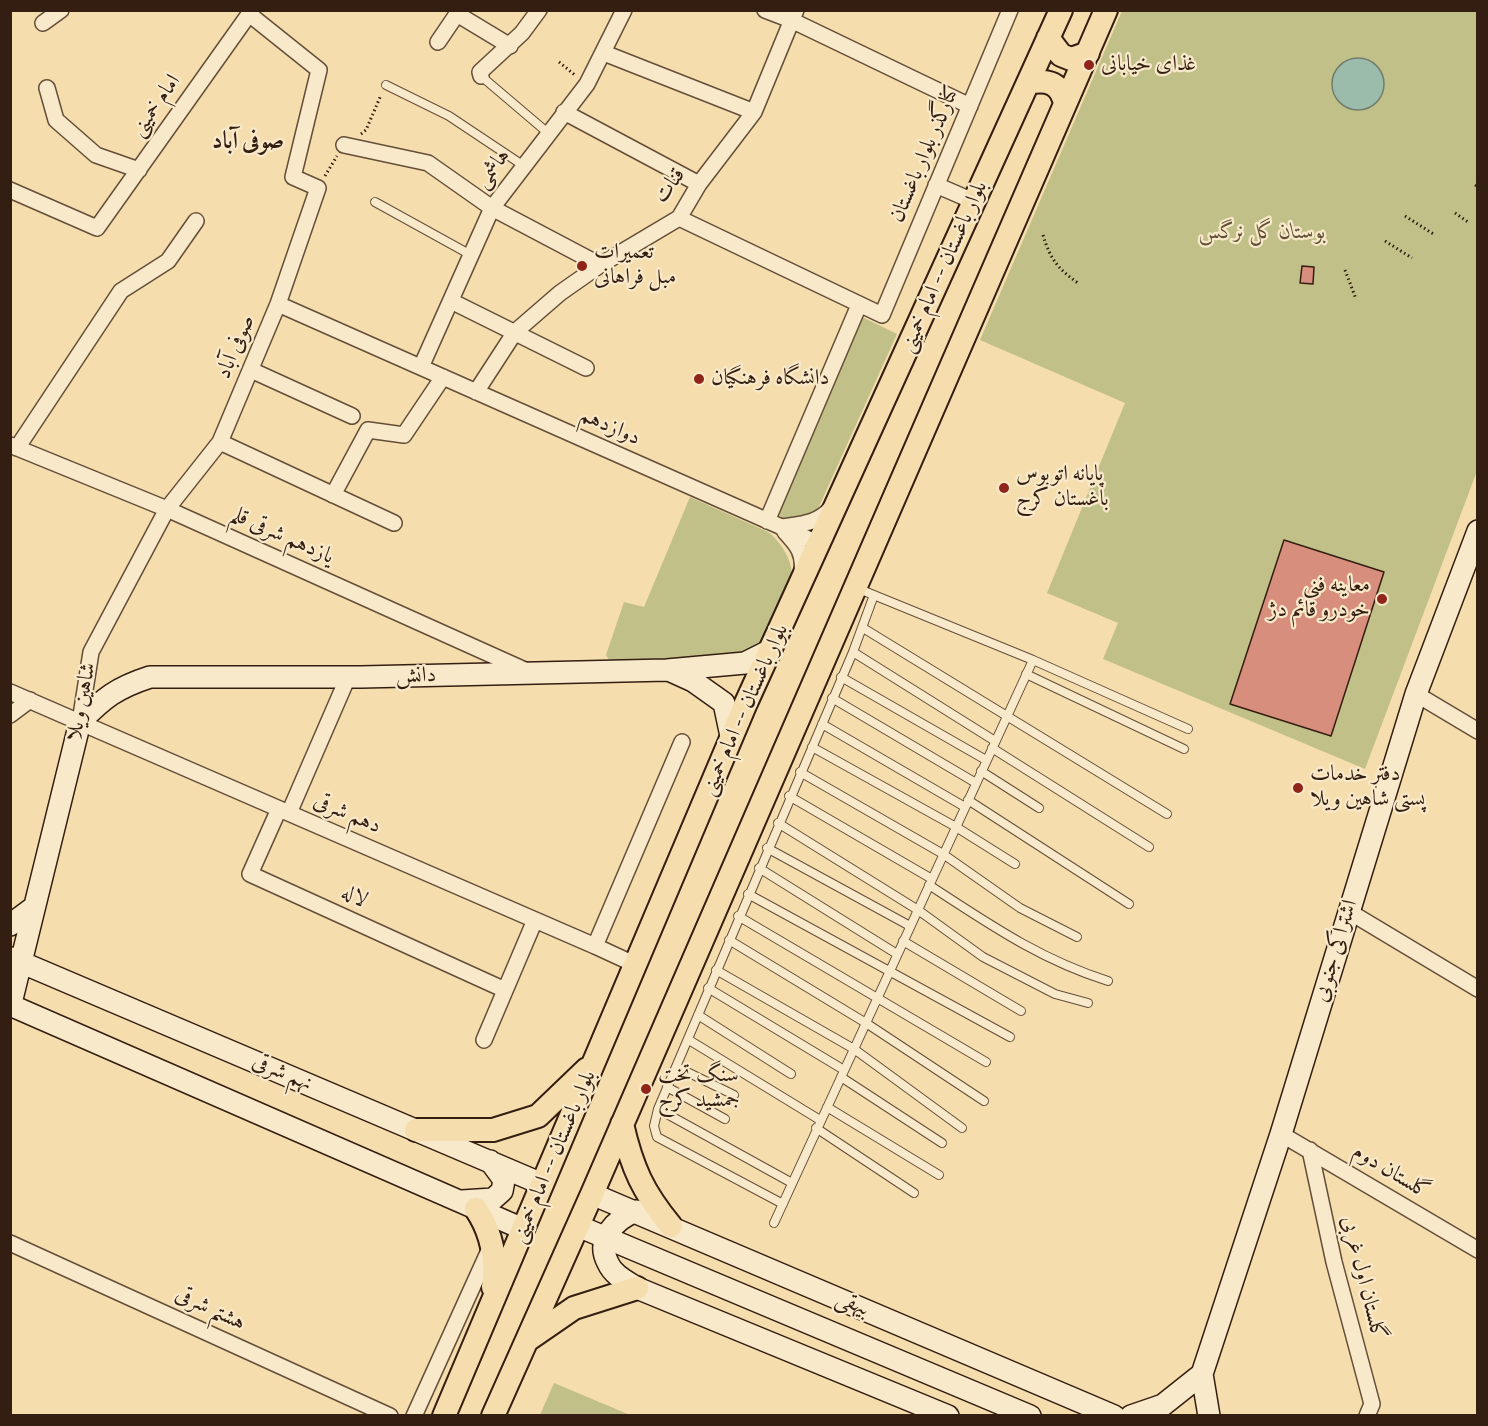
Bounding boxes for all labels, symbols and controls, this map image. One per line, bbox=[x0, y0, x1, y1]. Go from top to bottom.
place label: غذای خیابانی bbox=[1101, 52, 1196, 78]
marker: غذای خیابانی bbox=[1082, 58, 1096, 72]
street label: امام خمینی bbox=[125, 70, 187, 142]
street label: کنارگذر بلوار باغستان bbox=[884, 81, 966, 227]
district label: صوفی آباد bbox=[212, 128, 284, 156]
street label: هاشمی bbox=[469, 144, 517, 194]
street label: قنات bbox=[648, 163, 692, 209]
street label: بلوار باغستان -- امام خمینی bbox=[894, 177, 994, 357]
park label: بوستان گل نرگس bbox=[1198, 220, 1326, 246]
place label: تعمیرات مبل فراهانی bbox=[594, 240, 676, 292]
marker: تعمیرات مبل فراهانی bbox=[575, 259, 589, 273]
street label: صوفی آباد bbox=[211, 311, 261, 383]
place label: دانشگاه فرهنگیان bbox=[711, 366, 829, 392]
marker: دانشگاه فرهنگیان bbox=[692, 372, 706, 386]
street label: دوازدهم bbox=[576, 402, 644, 452]
place label: پایانه اتوبوس باغستان کرج bbox=[1016, 462, 1109, 514]
marker: پایانه اتوبوس باغستان کرج bbox=[997, 481, 1011, 495]
street label: یازدهم شرقی قلم bbox=[226, 501, 338, 571]
place label: معاینه فنی خودرو قائم دژ bbox=[1269, 573, 1370, 624]
marker: معاینه فنی خودرو قائم دژ bbox=[1375, 592, 1389, 606]
street label: بلوار باغستان -- امام خمینی bbox=[695, 620, 795, 800]
street label: شاهین ویلا bbox=[61, 661, 103, 743]
street label: دانش bbox=[395, 662, 437, 690]
place label: دفتر خدمات پستی شاهین ویلا bbox=[1310, 762, 1425, 813]
marker: دفتر خدمات پستی شاهین ویلا bbox=[1291, 781, 1305, 795]
street label: دهم شرقی bbox=[309, 788, 385, 840]
street label: لاله bbox=[337, 880, 371, 914]
street label: اشتراکی جنوبی bbox=[1308, 897, 1364, 1005]
street label: نهم شرقی bbox=[248, 1049, 316, 1097]
place label: سنگ تخت جمشید کرج bbox=[658, 1063, 740, 1114]
street label: بلوار باغستان -- امام خمینی bbox=[506, 1066, 602, 1248]
marker: سنگ تخت جمشید کرج bbox=[639, 1082, 653, 1096]
street label: گلستان دوم bbox=[1348, 1139, 1434, 1205]
street label: گلستان اول غربی bbox=[1335, 1213, 1391, 1343]
street label: هشتم شرقی bbox=[171, 1281, 249, 1337]
street label: بیهقی bbox=[832, 1285, 874, 1323]

